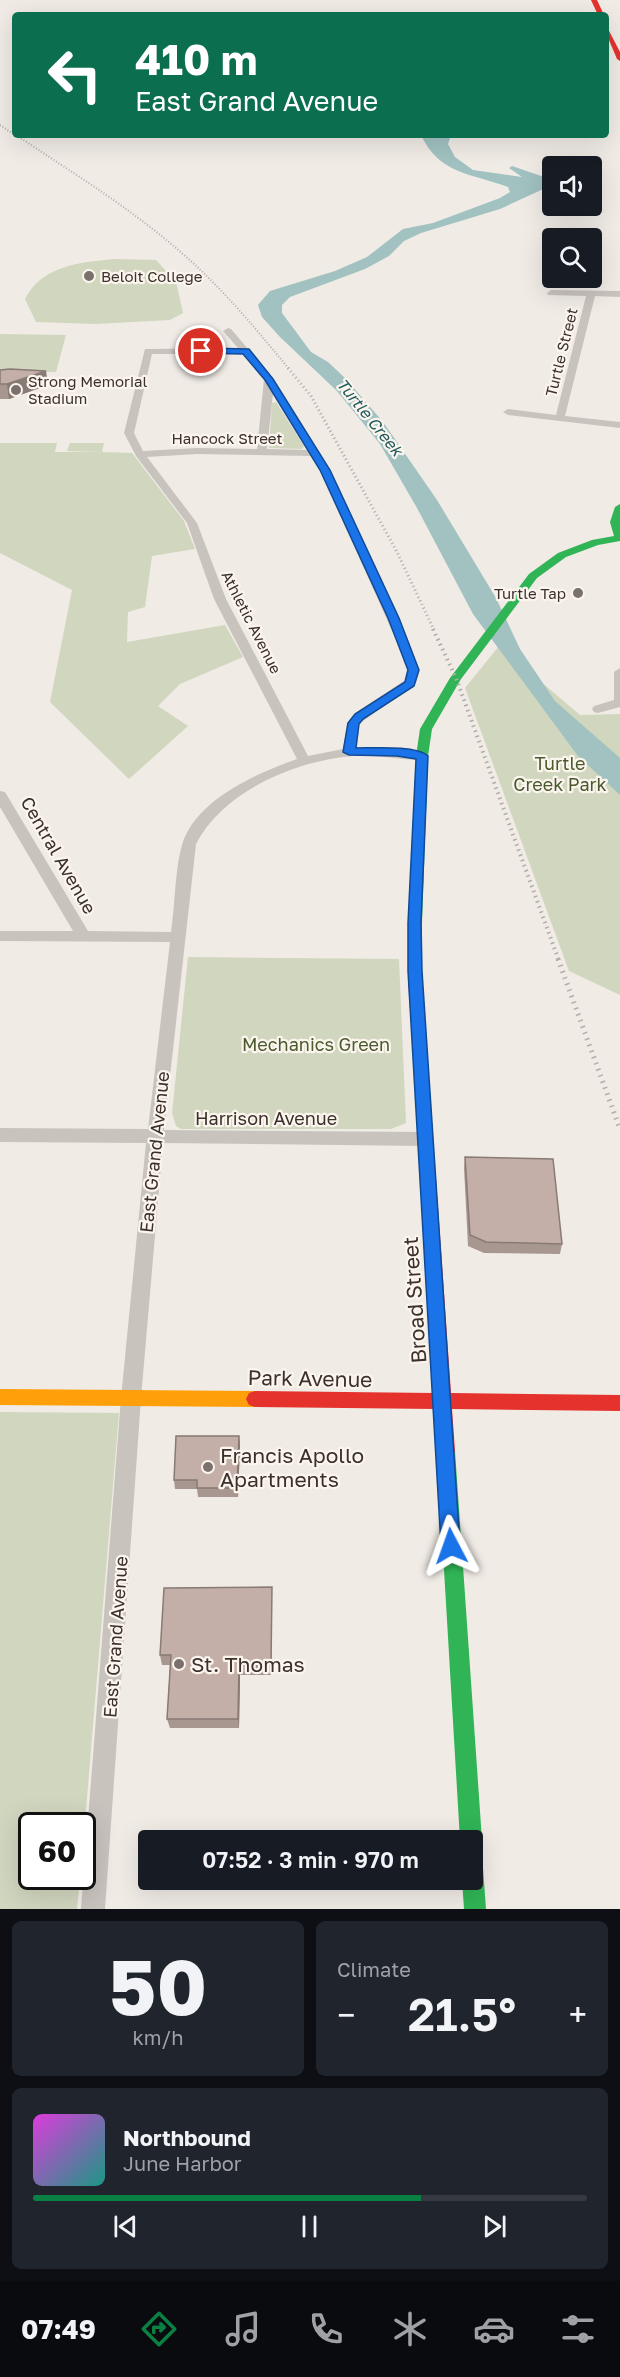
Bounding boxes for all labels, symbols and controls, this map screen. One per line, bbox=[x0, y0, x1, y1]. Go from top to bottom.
text: 410 m bbox=[135, 34, 257, 84]
icon: left bbox=[36, 36, 114, 114]
text: East Grand Avenue bbox=[135, 85, 378, 117]
map controls bbox=[542, 156, 602, 288]
button: sound bbox=[542, 156, 602, 216]
button: search bbox=[542, 228, 602, 288]
place label: Beloit College bbox=[101, 267, 203, 285]
marker: Beloit College bbox=[82, 269, 96, 283]
street label: Turtle Street bbox=[541, 306, 581, 398]
pin bbox=[175, 325, 226, 376]
icon: arrive bbox=[184, 334, 217, 367]
place label: Strong Memorial Stadium bbox=[28, 372, 147, 407]
water label: Turtle Creek bbox=[333, 374, 409, 461]
marker: Strong Memorial Stadium bbox=[9, 383, 23, 397]
street label: Hancock Street bbox=[171, 429, 283, 447]
street label: Athletic Avenue bbox=[218, 568, 286, 677]
place label: Turtle Tap bbox=[494, 584, 566, 602]
marker: Turtle Tap bbox=[571, 586, 585, 600]
park label: Turtle Creek Park bbox=[513, 752, 607, 795]
street label: Central Avenue bbox=[17, 793, 101, 917]
park label: Mechanics Green bbox=[242, 1033, 390, 1055]
street label: East Grand Avenue bbox=[135, 1070, 173, 1234]
street label: Harrison Avenue bbox=[195, 1107, 337, 1129]
street label: Broad Street bbox=[397, 1236, 431, 1364]
street label: Park Avenue bbox=[247, 1364, 373, 1392]
place label: Francis Apollo Apartments bbox=[220, 1442, 364, 1492]
marker: Francis Apollo Apartments bbox=[201, 1460, 215, 1474]
position arrow bbox=[419, 1514, 483, 1578]
street label: East Grand Avenue bbox=[98, 1555, 132, 1719]
place label: St. Thomas bbox=[191, 1651, 305, 1677]
marker: St. Thomas bbox=[172, 1657, 186, 1671]
speed limit sign: 60 bbox=[18, 1812, 96, 1890]
text: 07:52 · 3 min · 970 m bbox=[202, 1846, 419, 1873]
text: 50 bbox=[109, 1939, 207, 2032]
text: Climate bbox=[337, 1957, 411, 1981]
text: 21.5° bbox=[408, 1987, 516, 2041]
text: − bbox=[337, 1995, 355, 2034]
text: + bbox=[569, 1995, 587, 2034]
text: km/h bbox=[133, 2025, 183, 2049]
text: Northbound bbox=[123, 2124, 251, 2151]
text: June Harbor bbox=[123, 2151, 242, 2175]
icon: previous bbox=[109, 2210, 142, 2243]
icon: pause bbox=[293, 2210, 326, 2243]
icon: next bbox=[478, 2210, 511, 2243]
icon: directions bbox=[138, 2308, 180, 2350]
icon: music bbox=[222, 2308, 264, 2350]
icon: phone bbox=[305, 2308, 347, 2350]
icon: climate bbox=[389, 2308, 431, 2350]
icon: car bbox=[473, 2308, 515, 2350]
icon: filters bbox=[557, 2308, 599, 2350]
text: 07:49 bbox=[21, 2313, 96, 2345]

